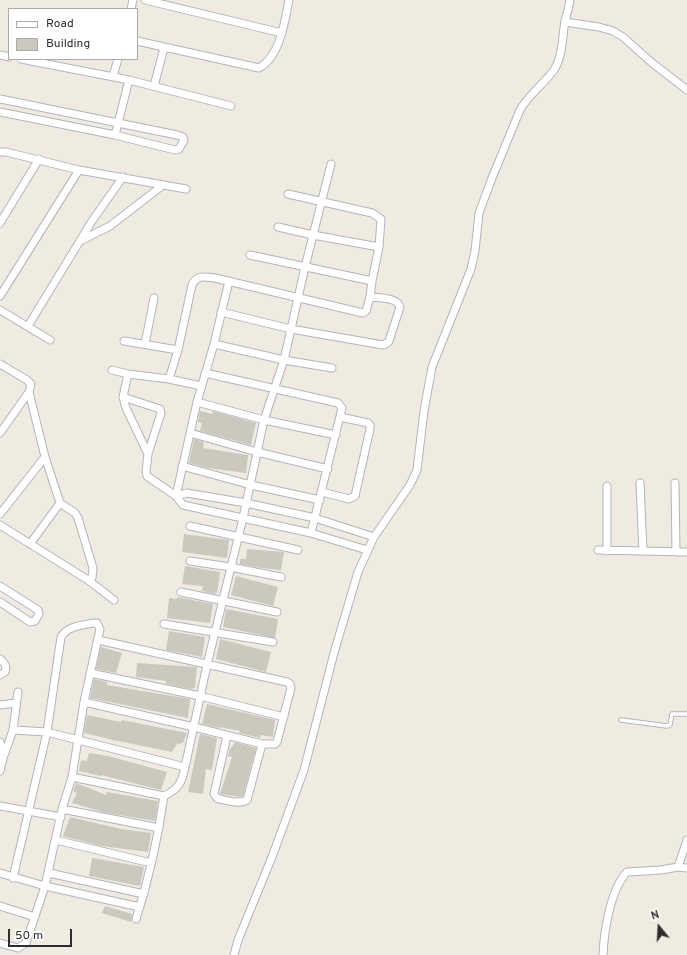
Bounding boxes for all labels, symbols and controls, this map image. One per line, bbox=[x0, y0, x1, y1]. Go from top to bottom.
legend bbox=[8, 8, 138, 60]
text: Road bbox=[46, 16, 74, 32]
text: Building bbox=[46, 36, 90, 52]
north arrow bbox=[639, 907, 679, 947]
text: N bbox=[649, 908, 661, 923]
scale bar bbox=[10, 921, 74, 947]
text: 50 m bbox=[15, 928, 43, 944]

